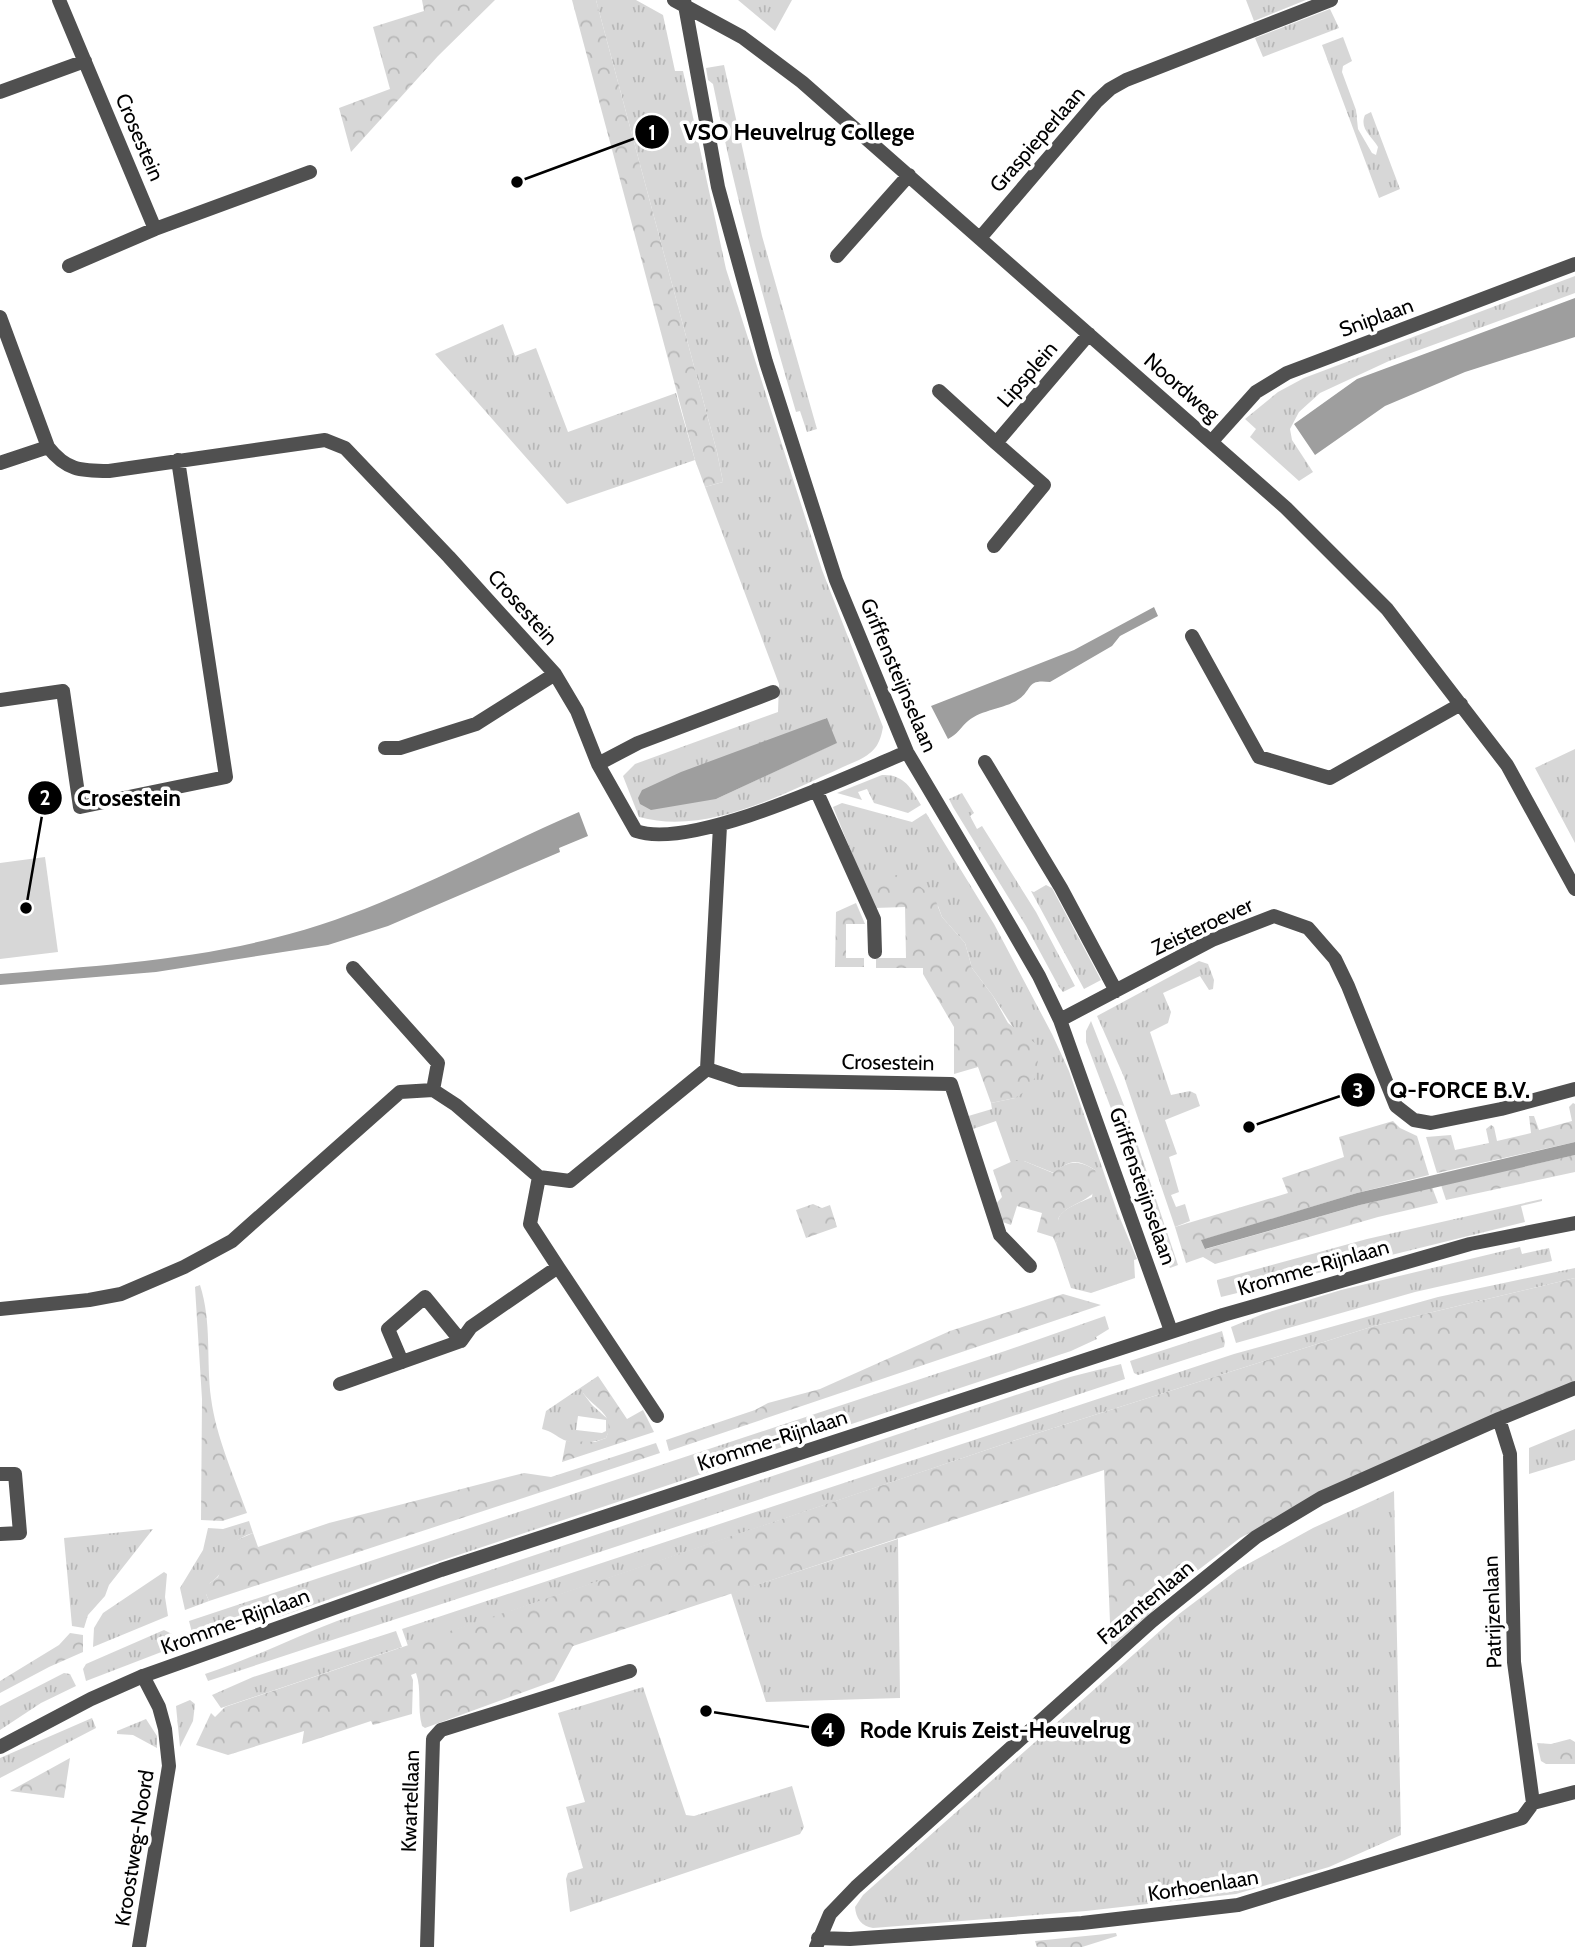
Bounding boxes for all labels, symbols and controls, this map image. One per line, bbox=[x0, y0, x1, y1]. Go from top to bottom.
street label: Graspieperlaan bbox=[984, 81, 1090, 197]
street label: Crosestein bbox=[110, 89, 170, 185]
callout: VSO Heuvelrug College bbox=[635, 110, 929, 154]
text: VSO Heuvelrug College bbox=[683, 118, 915, 146]
text: 1 bbox=[648, 120, 656, 145]
street label: Sniplaan bbox=[1336, 292, 1416, 342]
street label: Lipsplein bbox=[992, 336, 1062, 412]
street label: Noordweg bbox=[1139, 347, 1225, 427]
street label: Crosestein bbox=[483, 564, 563, 650]
street label: Griffensteijnselaan bbox=[854, 594, 943, 756]
callout: Crosestein bbox=[28, 776, 194, 820]
text: Crosestein bbox=[77, 784, 181, 812]
text: 2 bbox=[39, 785, 51, 810]
street label: Zeisteroever bbox=[1147, 892, 1257, 960]
street label: Crosestein bbox=[841, 1049, 935, 1075]
callout: Q-FORCE B.V. bbox=[1341, 1068, 1544, 1112]
text: Q-FORCE B.V. bbox=[1390, 1076, 1530, 1104]
text: 3 bbox=[1352, 1078, 1364, 1103]
street label: Griffensteijnselaan bbox=[1103, 1104, 1182, 1268]
street label: Kromme-Rijnlaan bbox=[1234, 1233, 1392, 1302]
street label: Kromme-Rijnlaan bbox=[694, 1404, 851, 1477]
street label: Fazantenlaan bbox=[1092, 1555, 1198, 1649]
street label: Patrijzenlaan bbox=[1478, 1555, 1507, 1669]
street label: Kromme-Rijnlaan bbox=[157, 1583, 313, 1660]
callout: Rode Kruis Zeist-Heuvelrug bbox=[811, 1708, 1145, 1752]
text: Rode Kruis Zeist-Heuvelrug bbox=[860, 1716, 1131, 1744]
text: 4 bbox=[821, 1718, 835, 1743]
street label: Kwartellaan bbox=[396, 1749, 424, 1853]
street label: Kroostweg-Noord bbox=[109, 1768, 159, 1928]
street label: Korhoenlaan bbox=[1146, 1864, 1260, 1906]

